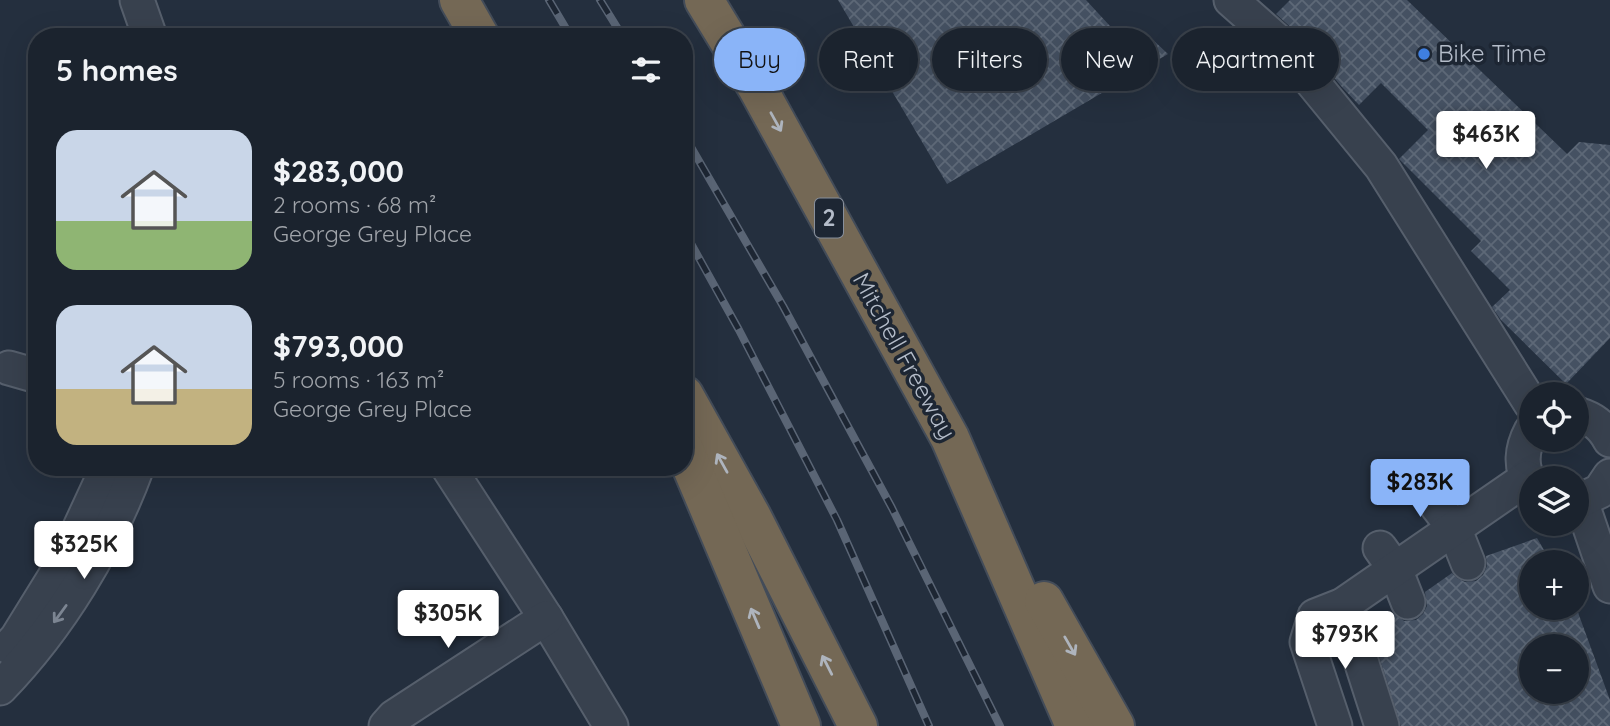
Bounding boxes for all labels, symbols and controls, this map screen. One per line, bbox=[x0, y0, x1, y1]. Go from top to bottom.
chip: Buy bbox=[714, 28, 805, 91]
chip: Rent bbox=[819, 28, 918, 91]
chip: Filters bbox=[932, 28, 1047, 91]
chip: New bbox=[1061, 28, 1158, 91]
chip: Apartment bbox=[1172, 28, 1339, 91]
place label: Bike Time bbox=[1438, 38, 1546, 68]
marker: Bike Time bbox=[1416, 46, 1432, 62]
text: 5 homes bbox=[56, 51, 178, 89]
icon: filters bbox=[627, 51, 665, 89]
one-way arrow bbox=[770, 111, 783, 132]
pin: $463K bbox=[1437, 111, 1535, 171]
text: $463K bbox=[1452, 119, 1520, 148]
text: $283,000 bbox=[273, 152, 404, 190]
icon: home bbox=[112, 158, 196, 242]
text: 2 rooms · 68 m² bbox=[273, 190, 436, 219]
road number: 2 bbox=[815, 198, 843, 238]
text: George Grey Place bbox=[273, 219, 472, 248]
street label: Mitchell Freeway bbox=[847, 267, 963, 444]
text: $793,000 bbox=[273, 327, 404, 365]
icon: home bbox=[112, 333, 196, 417]
text: 5 rooms · 163 m² bbox=[273, 365, 444, 394]
map controls bbox=[1519, 382, 1589, 704]
button: locate bbox=[1519, 382, 1589, 452]
text: George Grey Place bbox=[273, 394, 472, 423]
one-way arrow bbox=[715, 454, 729, 474]
pin: $283K bbox=[1371, 460, 1469, 519]
button: layers bbox=[1519, 466, 1589, 536]
text: $283K bbox=[1387, 467, 1453, 496]
pin: $325K bbox=[35, 522, 133, 581]
text: $325K bbox=[50, 529, 118, 558]
button: + bbox=[1519, 550, 1589, 620]
pin: $305K bbox=[399, 590, 497, 650]
text: $305K bbox=[414, 598, 482, 627]
one-way arrow bbox=[53, 604, 67, 623]
one-way arrow bbox=[748, 608, 761, 629]
pin: $793K bbox=[1296, 612, 1394, 671]
text: $793K bbox=[1312, 619, 1378, 648]
button: − bbox=[1519, 634, 1589, 704]
one-way arrow bbox=[1063, 635, 1077, 655]
one-way arrow bbox=[820, 655, 834, 676]

